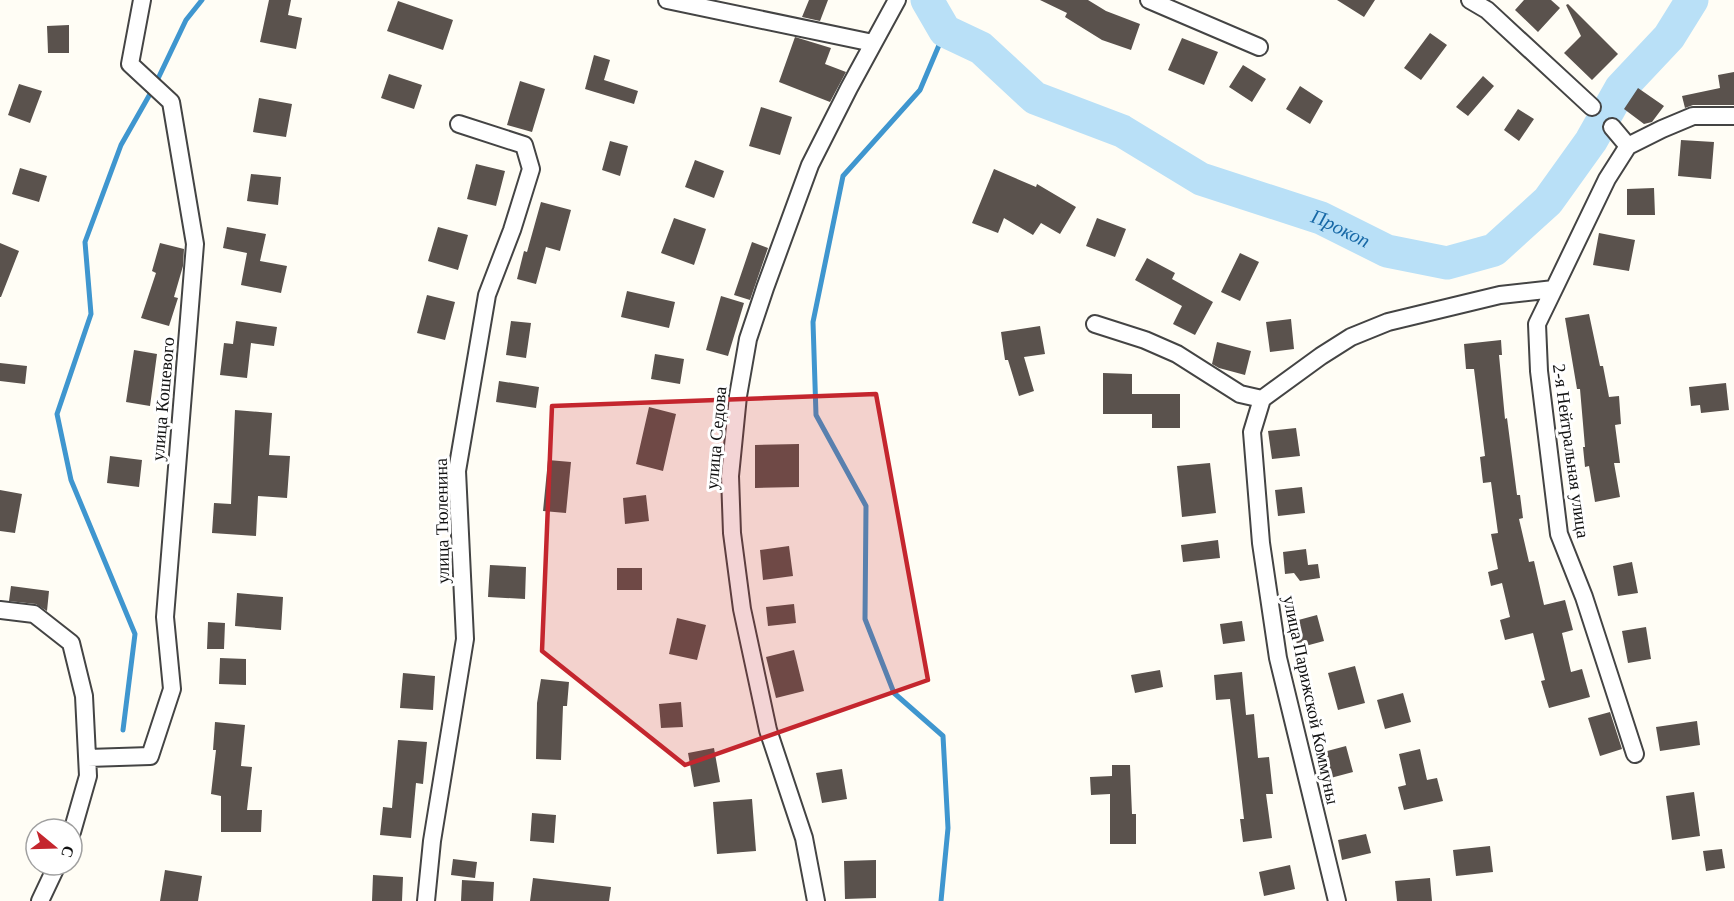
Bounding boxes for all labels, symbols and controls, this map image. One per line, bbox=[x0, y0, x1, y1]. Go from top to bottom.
water label: Прокоп bbox=[1308, 204, 1374, 252]
street label: улица Кошевого bbox=[148, 336, 178, 462]
street label: 2-я Нейтральная улица bbox=[1549, 363, 1593, 539]
street label: улица Седова bbox=[702, 386, 730, 490]
street label: улица Тюленина bbox=[431, 458, 453, 584]
street label: улица Парижской Коммуны bbox=[1279, 594, 1343, 806]
north arrow bbox=[24, 817, 84, 877]
text: С bbox=[58, 843, 78, 860]

